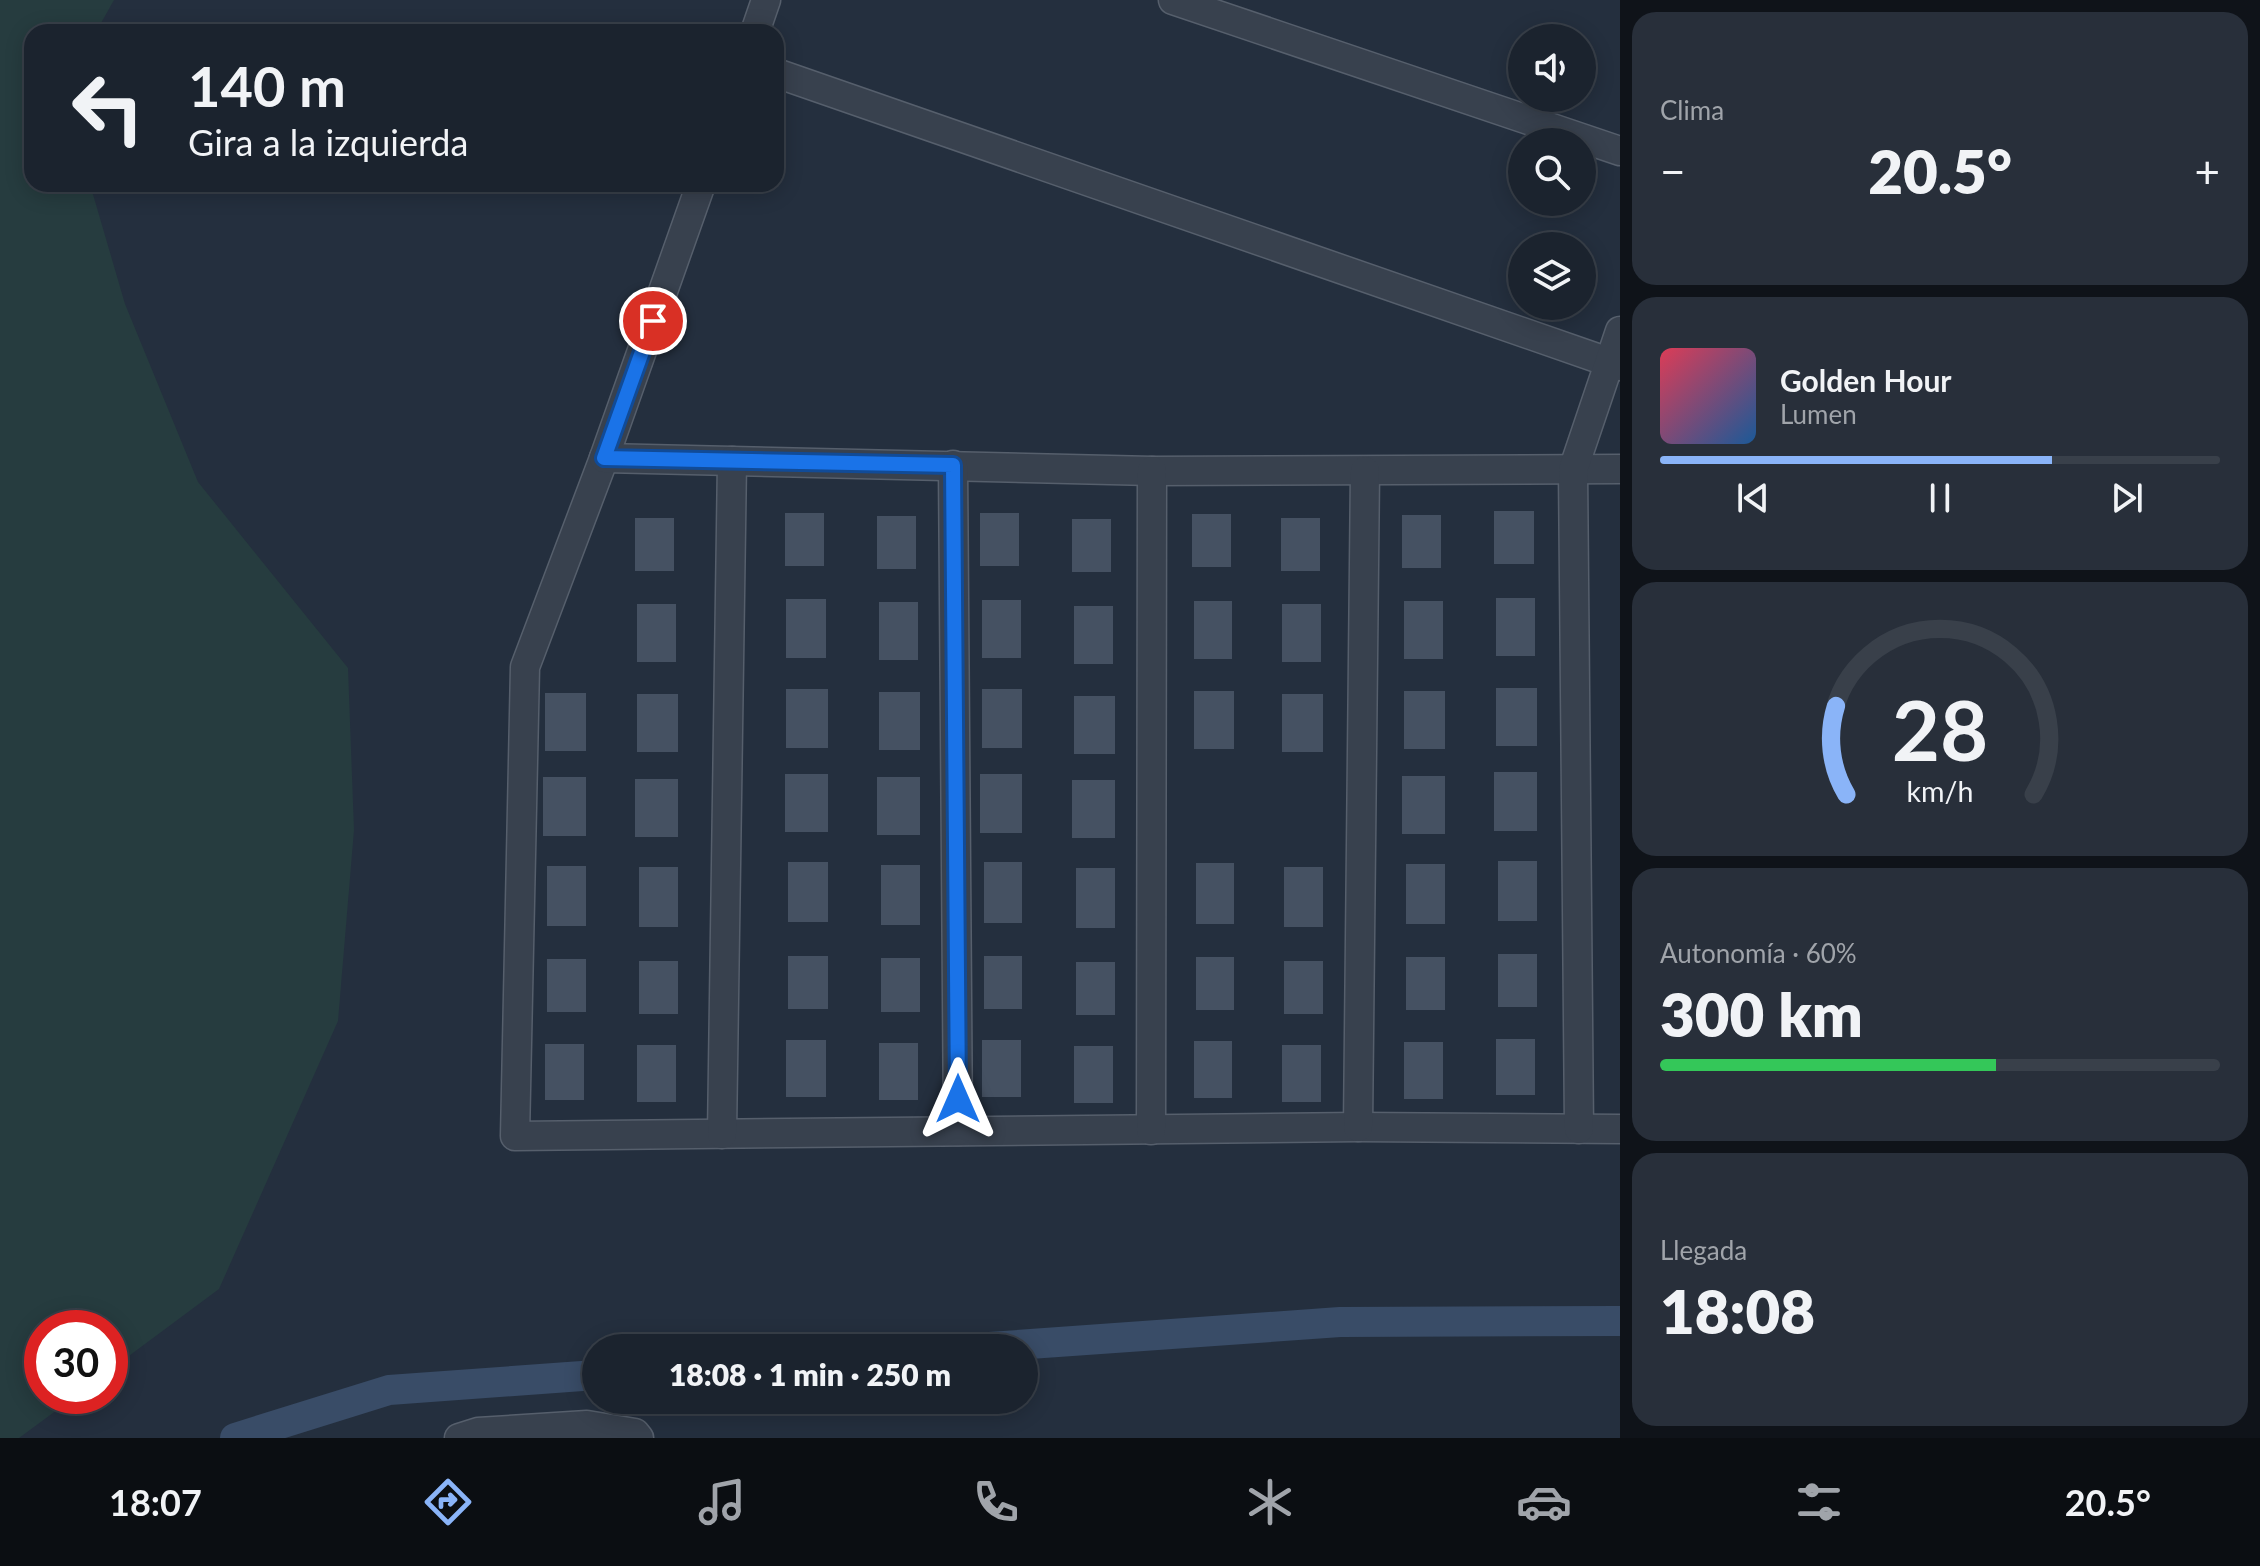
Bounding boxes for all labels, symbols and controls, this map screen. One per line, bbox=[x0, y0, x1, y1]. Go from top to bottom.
map controls bbox=[1508, 24, 1596, 320]
button: sound bbox=[1508, 24, 1596, 112]
text: 140 m bbox=[188, 52, 346, 119]
icon: left bbox=[56, 56, 160, 160]
text: Clima bbox=[1660, 94, 1724, 126]
text: Gira a la izquierda bbox=[188, 120, 468, 164]
button: search bbox=[1508, 128, 1596, 216]
text: 20.5° bbox=[1868, 135, 2012, 207]
text: − bbox=[1660, 145, 1686, 197]
text: + bbox=[2194, 145, 2220, 197]
button: layers bbox=[1508, 232, 1596, 320]
pin bbox=[619, 287, 687, 355]
icon: arrive bbox=[631, 299, 675, 343]
text: Golden Hour bbox=[1780, 362, 1952, 398]
text: Lumen bbox=[1780, 398, 1857, 430]
icon: previous bbox=[1731, 476, 1775, 520]
icon: pause bbox=[1918, 476, 1962, 520]
icon: next bbox=[2105, 476, 2149, 520]
text: 28 bbox=[1892, 679, 1988, 779]
text: km/h bbox=[1907, 774, 1973, 808]
text: Autonomía · 60% bbox=[1660, 937, 1857, 969]
text: 300 km bbox=[1660, 978, 1863, 1050]
position arrow bbox=[916, 1057, 1000, 1141]
text: Llegada bbox=[1660, 1234, 1747, 1266]
text: 18:08 bbox=[1660, 1275, 1815, 1347]
speed limit sign: 30 bbox=[24, 1310, 128, 1414]
text: 18:08 · 1 min · 250 m bbox=[669, 1356, 951, 1392]
icon: directions bbox=[420, 1474, 476, 1530]
icon: music bbox=[694, 1474, 750, 1530]
icon: phone bbox=[968, 1474, 1024, 1530]
icon: climate bbox=[1242, 1474, 1298, 1530]
icon: car bbox=[1516, 1474, 1572, 1530]
icon: filters bbox=[1791, 1474, 1847, 1530]
text: 18:07 bbox=[109, 1480, 202, 1524]
text: 20.5° bbox=[2065, 1480, 2151, 1524]

